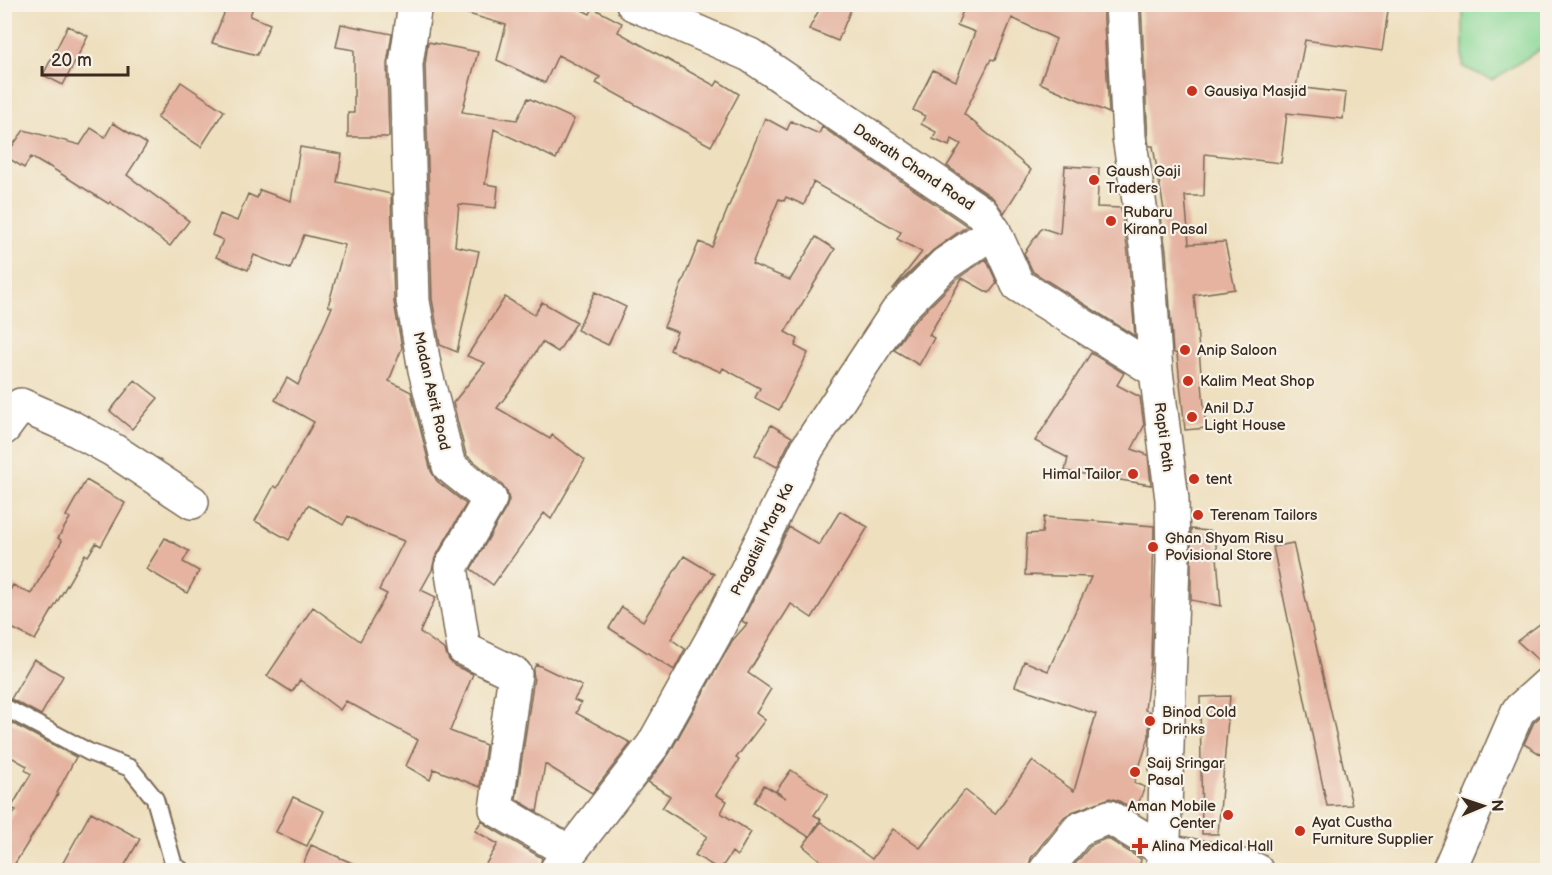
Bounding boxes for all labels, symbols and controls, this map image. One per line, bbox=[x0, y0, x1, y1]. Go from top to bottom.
scale bar bbox=[42, 39, 128, 77]
text: 20 m bbox=[51, 50, 92, 71]
place label: Gausiya Masjid bbox=[1204, 82, 1306, 101]
marker: Gausiya Masjid bbox=[1185, 84, 1199, 98]
street label: Dasrath Chand Road bbox=[850, 120, 978, 215]
place label: Gaush Gaji Traders bbox=[1106, 162, 1181, 198]
marker: Gaush Gaji Traders bbox=[1087, 173, 1101, 187]
place label: Rubaru Kirana Pasal bbox=[1123, 203, 1207, 239]
marker: Rubaru Kirana Pasal bbox=[1104, 214, 1118, 228]
street label: Madan Asrit Road bbox=[409, 330, 454, 452]
place label: Anip Saloon bbox=[1197, 341, 1277, 360]
marker: Anip Saloon bbox=[1178, 343, 1192, 357]
place label: Kalim Meat Shop bbox=[1200, 372, 1315, 391]
marker: Kalim Meat Shop bbox=[1181, 374, 1195, 388]
place label: Anil D.J Light House bbox=[1204, 399, 1286, 435]
street label: Rapti Path bbox=[1150, 401, 1177, 473]
marker: Anil D.J Light House bbox=[1185, 410, 1199, 424]
place label: Himal Tailor bbox=[1042, 465, 1122, 484]
marker: Himal Tailor bbox=[1126, 467, 1140, 481]
place label: tent bbox=[1206, 470, 1233, 489]
marker: tent bbox=[1187, 472, 1201, 486]
street label: Pragatisil Marg Ka bbox=[727, 479, 798, 599]
place label: Terenam Tailors bbox=[1210, 506, 1318, 525]
marker: Terenam Tailors bbox=[1191, 508, 1205, 522]
place label: Ghan Shyam Risu Povisional Store bbox=[1165, 529, 1284, 565]
marker: Ghan Shyam Risu Povisional Store bbox=[1146, 540, 1160, 554]
place label: Binod Cold Drinks bbox=[1162, 703, 1236, 739]
marker: Binod Cold Drinks bbox=[1143, 714, 1157, 728]
place label: Saij Sringar Pasal bbox=[1147, 754, 1225, 790]
marker: Saij Sringar Pasal bbox=[1128, 765, 1142, 779]
north arrow bbox=[1453, 776, 1513, 836]
place label: Aman Mobile Center bbox=[1128, 797, 1217, 833]
text: N bbox=[1487, 799, 1506, 812]
marker: Aman Mobile Center bbox=[1221, 808, 1235, 822]
place label: Ayat Custha Furniture Supplier bbox=[1312, 813, 1434, 849]
marker: Ayat Custha Furniture Supplier bbox=[1293, 824, 1307, 838]
place label: Alina Medical Hall bbox=[1152, 837, 1273, 856]
marker: Alina Medical Hall bbox=[1133, 839, 1147, 853]

